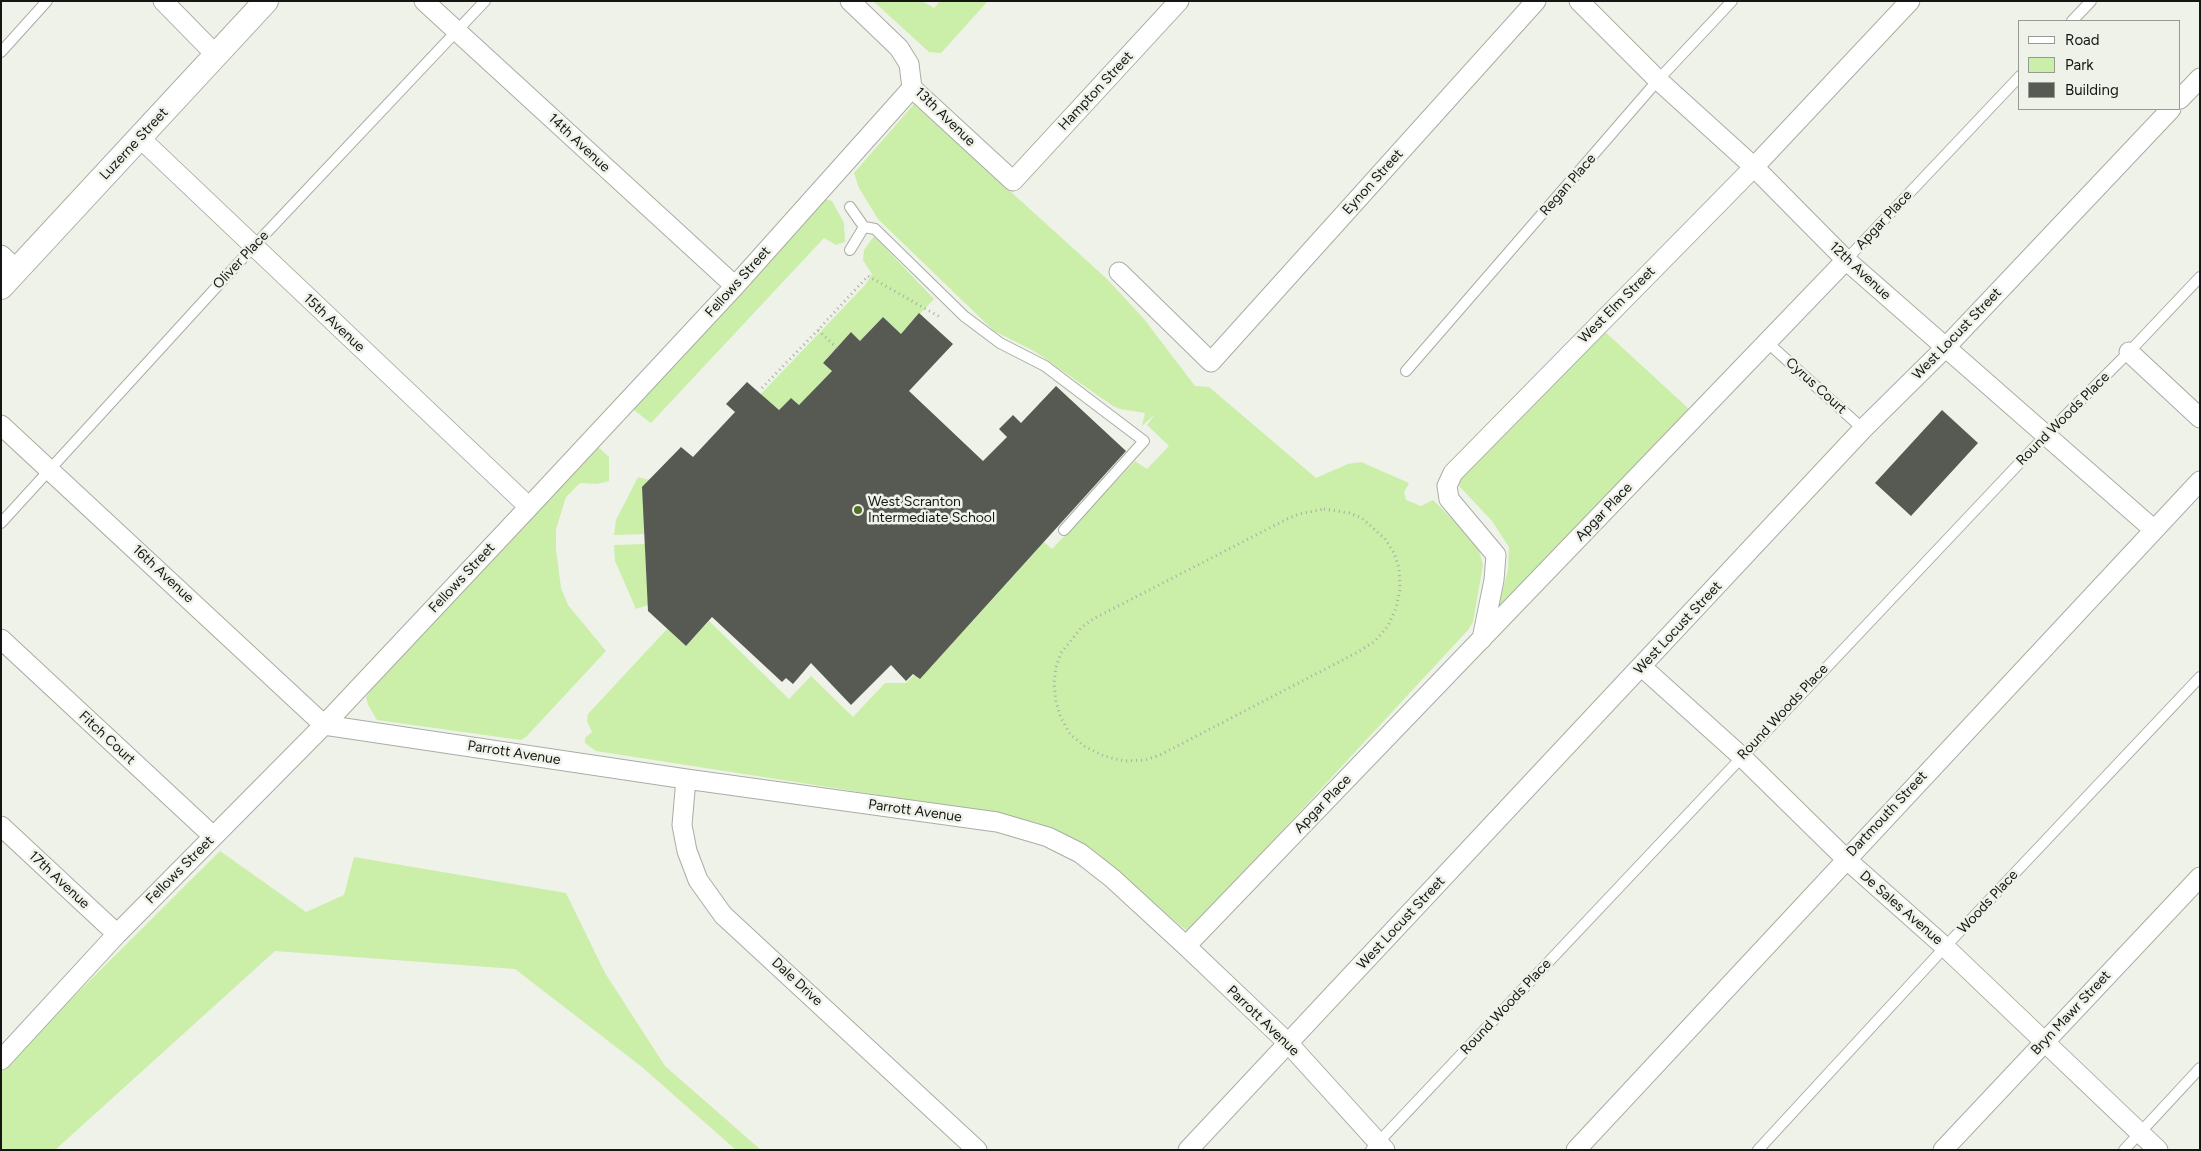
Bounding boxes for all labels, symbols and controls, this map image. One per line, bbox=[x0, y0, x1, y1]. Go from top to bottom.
legend bbox=[2018, 20, 2181, 110]
text: Road bbox=[2065, 31, 2100, 49]
street label: Hampton Street bbox=[1055, 48, 1137, 134]
text: Park bbox=[2065, 56, 2094, 74]
text: Building bbox=[2065, 81, 2119, 99]
street label: 13th Avenue bbox=[911, 84, 979, 150]
street label: Luzerne Street bbox=[96, 104, 172, 184]
street label: 14th Avenue bbox=[545, 110, 613, 176]
street label: Eynon Street bbox=[1339, 146, 1407, 218]
street label: Regan Place bbox=[1537, 151, 1599, 219]
street label: Apgar Place bbox=[1852, 187, 1916, 253]
street label: Oliver Place bbox=[210, 227, 272, 293]
street label: 12th Avenue bbox=[1826, 238, 1894, 304]
street label: Fellows Street bbox=[702, 243, 774, 321]
street label: West Elm Street bbox=[1575, 263, 1659, 347]
street label: West Locust Street bbox=[1909, 285, 2005, 383]
street label: 15th Avenue bbox=[300, 290, 368, 356]
street label: Cyrus Court bbox=[1782, 354, 1850, 418]
street label: Round Woods Place bbox=[2013, 369, 2113, 469]
street label: Apgar Place bbox=[1572, 479, 1636, 545]
place label: West Scranton Intermediate School bbox=[868, 494, 995, 526]
marker: West Scranton Intermediate School bbox=[852, 504, 864, 516]
street label: Fellows Street bbox=[425, 540, 499, 616]
street label: 16th Avenue bbox=[129, 541, 197, 607]
street label: West Locust Street bbox=[1631, 578, 1725, 678]
street label: Round Woods Place bbox=[1734, 661, 1832, 763]
street label: Fitch Court bbox=[75, 708, 139, 768]
street label: Parrott Avenue bbox=[466, 737, 562, 769]
street label: Dartmouth Street bbox=[1843, 768, 1931, 860]
street label: Apgar Place bbox=[1291, 771, 1355, 837]
street label: Parrott Avenue bbox=[867, 796, 963, 826]
street label: Fellows Street bbox=[142, 832, 218, 908]
street label: 17th Avenue bbox=[25, 848, 93, 912]
street label: De Sales Avenue bbox=[1856, 867, 1946, 949]
street label: Woods Place bbox=[1954, 867, 2022, 937]
street label: West Locust Street bbox=[1354, 873, 1448, 973]
street label: Dale Drive bbox=[768, 954, 826, 1010]
street label: Round Woods Place bbox=[1457, 956, 1555, 1058]
street label: Bryn Mawr Street bbox=[2028, 967, 2114, 1059]
street label: Parrott Avenue bbox=[1223, 982, 1303, 1060]

